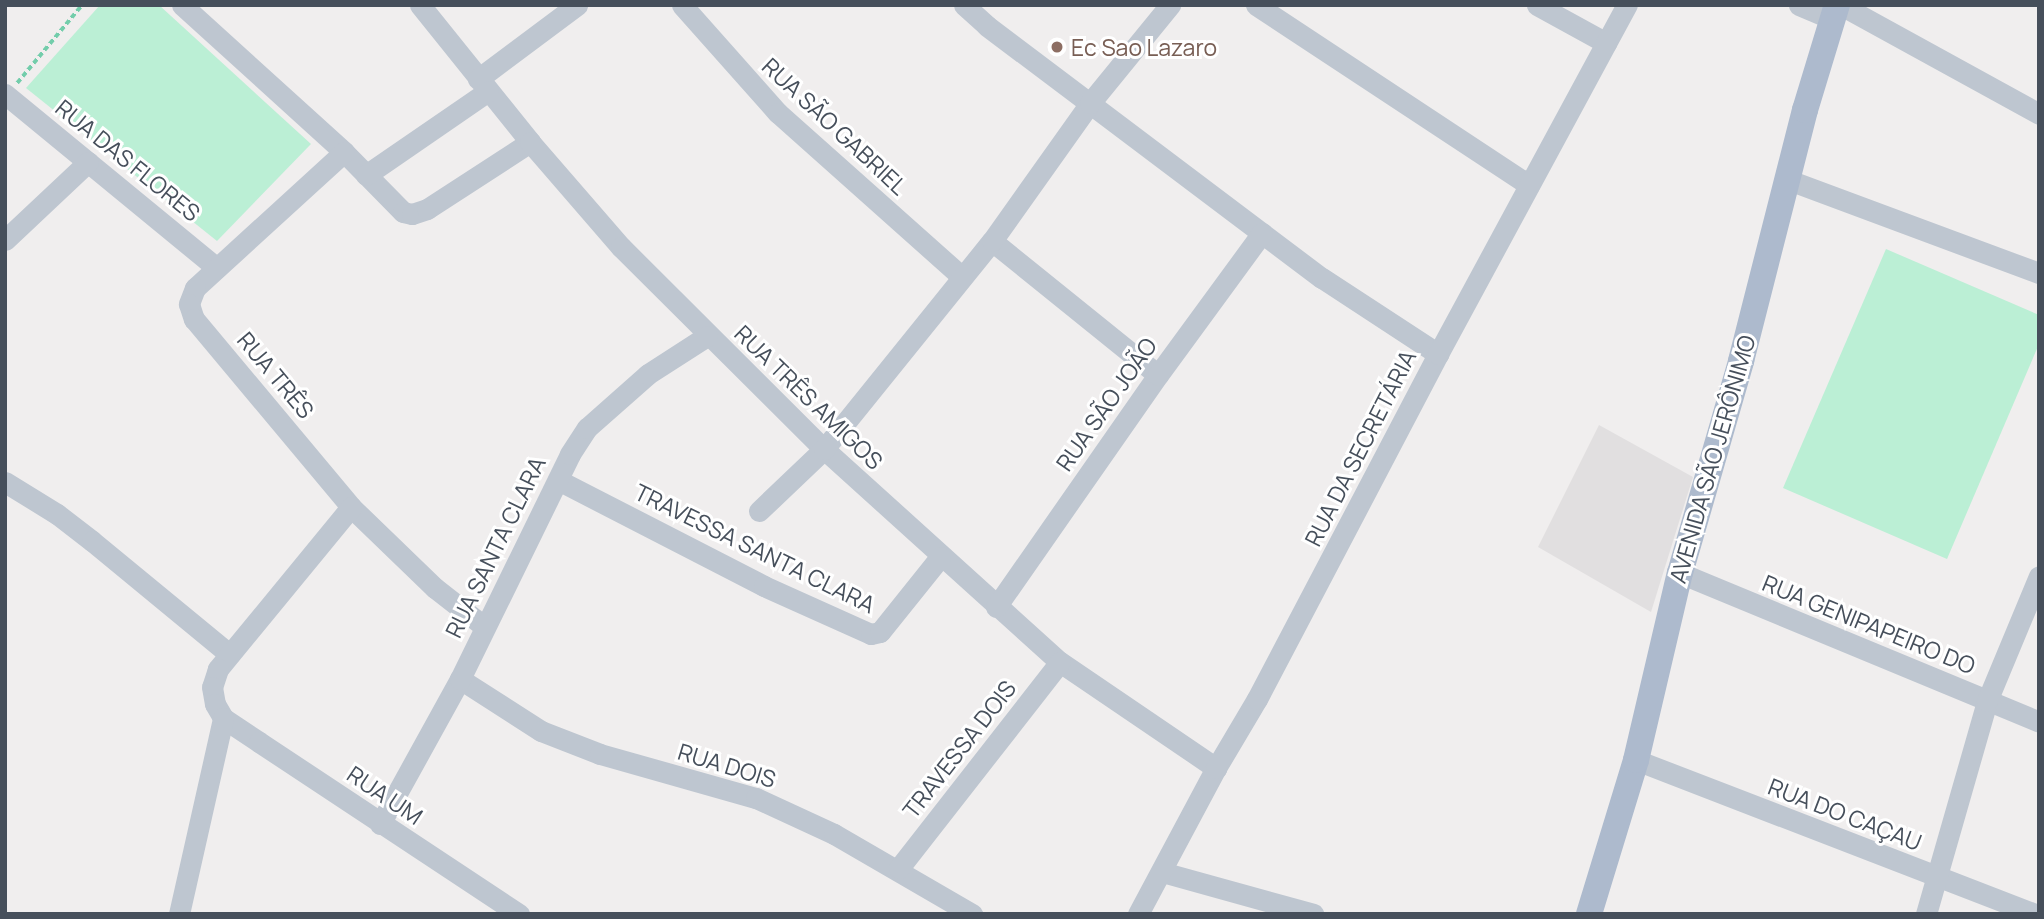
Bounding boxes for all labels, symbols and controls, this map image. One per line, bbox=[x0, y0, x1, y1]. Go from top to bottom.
place label: Ec Sao Lazaro bbox=[1071, 33, 1217, 61]
marker: Ec Sao Lazaro bbox=[1049, 39, 1065, 55]
street label: RUA SÃO GABRIEL bbox=[757, 52, 913, 200]
street label: RUA DAS FLORES bbox=[50, 93, 206, 227]
street label: RUA TRÊS AMIGOS bbox=[729, 319, 889, 475]
street label: RUA TRÊS bbox=[232, 326, 320, 424]
street label: RUA SÃO JOÃO bbox=[1050, 332, 1162, 476]
street label: AVENIDA SÃO JERÔNIMO bbox=[1663, 332, 1761, 586]
street label: RUA DA SECRETÁRIA bbox=[1299, 345, 1421, 551]
street label: RUA SANTA CLARA bbox=[439, 452, 551, 642]
street label: TRAVESSA SANTA CLARA bbox=[630, 478, 880, 618]
street label: RUA GENIPAPEIRO DO bbox=[1759, 569, 1979, 679]
street label: TRAVESSA DOIS bbox=[897, 675, 1021, 823]
street label: RUA DOIS bbox=[675, 737, 779, 793]
street label: RUA UM bbox=[342, 760, 428, 830]
street label: RUA DO CAÇAU bbox=[1764, 772, 1926, 856]

